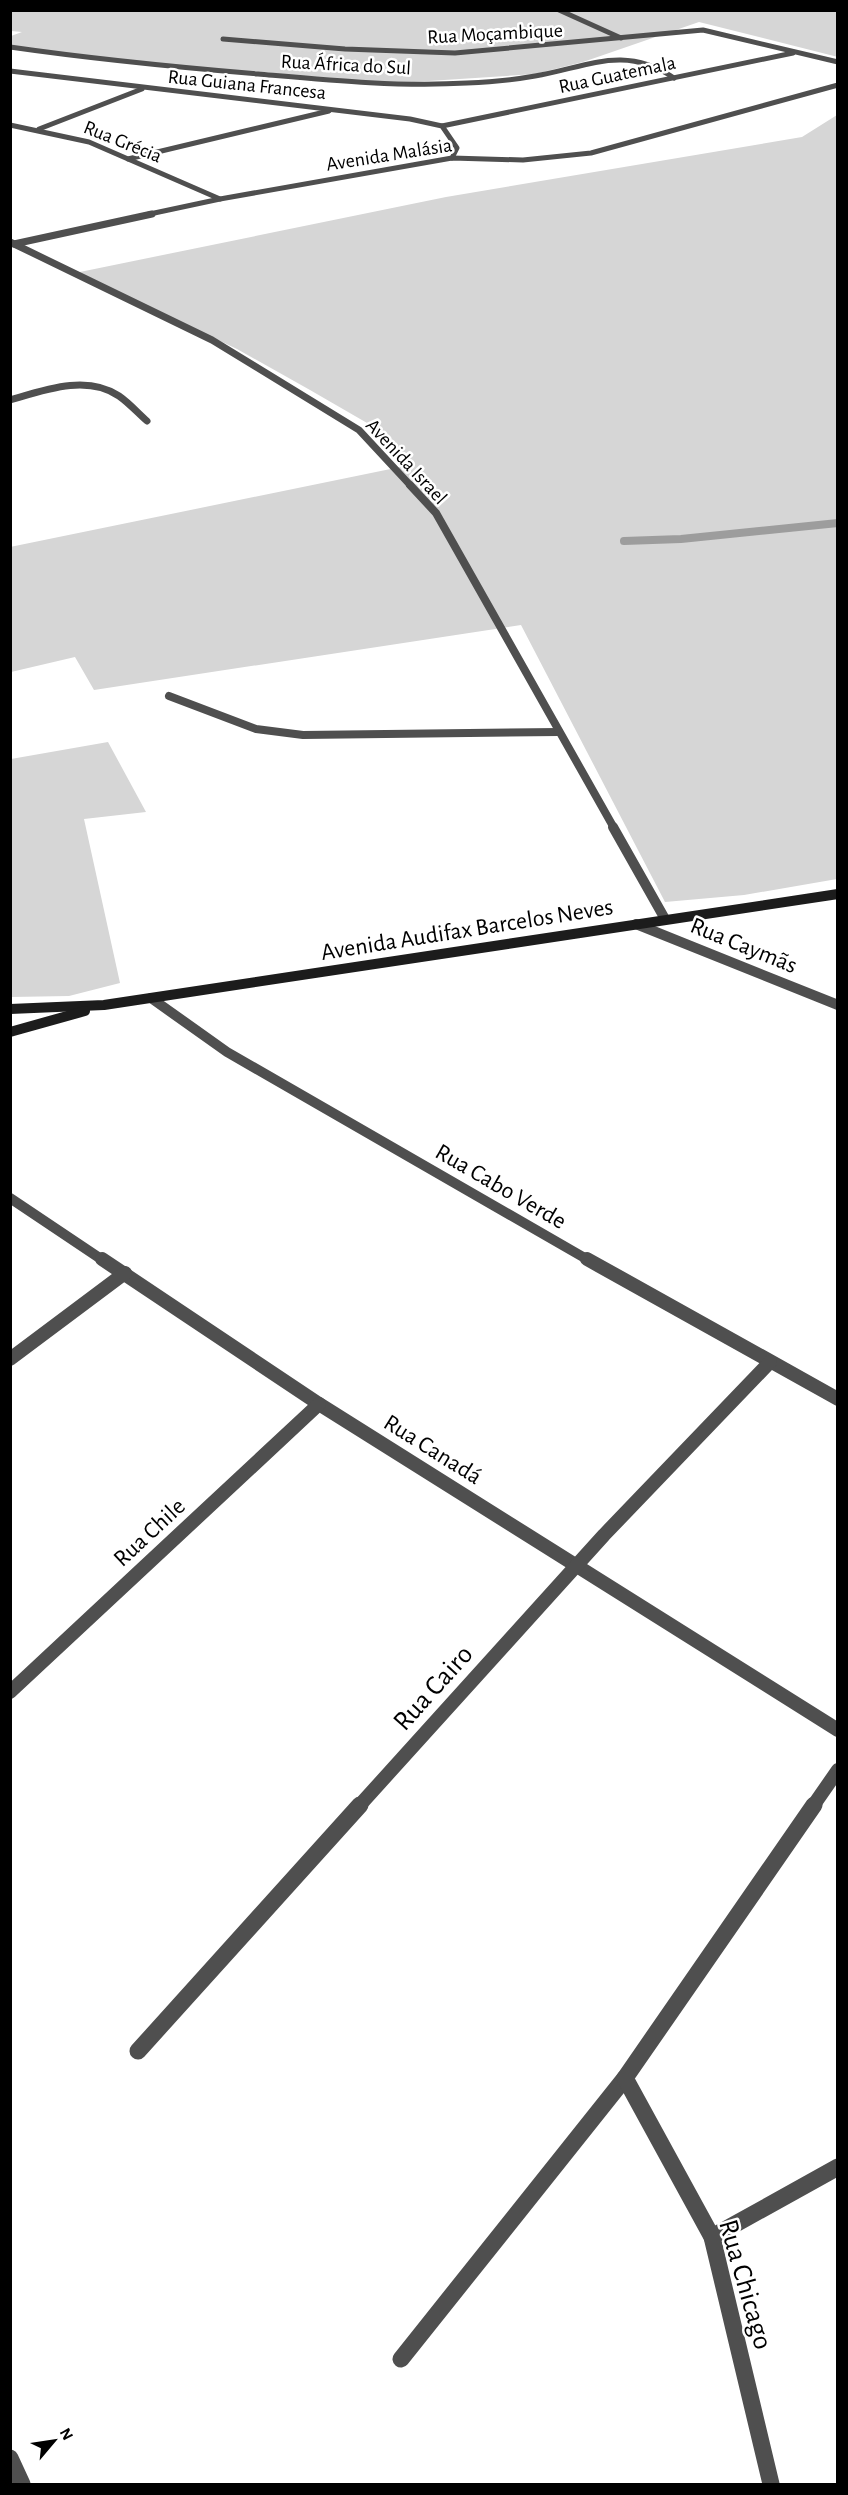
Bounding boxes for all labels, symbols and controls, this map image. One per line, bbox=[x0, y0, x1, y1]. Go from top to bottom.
street label: Rua Moçambique bbox=[427, 20, 563, 48]
street label: Rua África do Sul bbox=[280, 51, 412, 78]
street label: Rua Guatemala bbox=[557, 53, 678, 97]
street label: Rua Guiana Francesa bbox=[167, 67, 327, 103]
street label: Rua Grécia bbox=[81, 117, 165, 167]
street label: Avenida Malásia bbox=[325, 135, 454, 175]
street label: Avenida Israel bbox=[362, 415, 451, 508]
street label: Avenida Audifax Barcelos Neves bbox=[319, 895, 615, 965]
street label: Rua Caymãs bbox=[687, 914, 800, 978]
street label: Rua Cabo Verde bbox=[431, 1140, 570, 1234]
street label: Rua Canadá bbox=[379, 1410, 486, 1489]
street label: Rua Chile bbox=[109, 1494, 190, 1571]
street label: Rua Cairo bbox=[388, 1640, 479, 1736]
street label: Rua Chicago bbox=[713, 2217, 777, 2353]
north arrow bbox=[24, 2411, 84, 2471]
text: N bbox=[57, 2425, 76, 2443]

